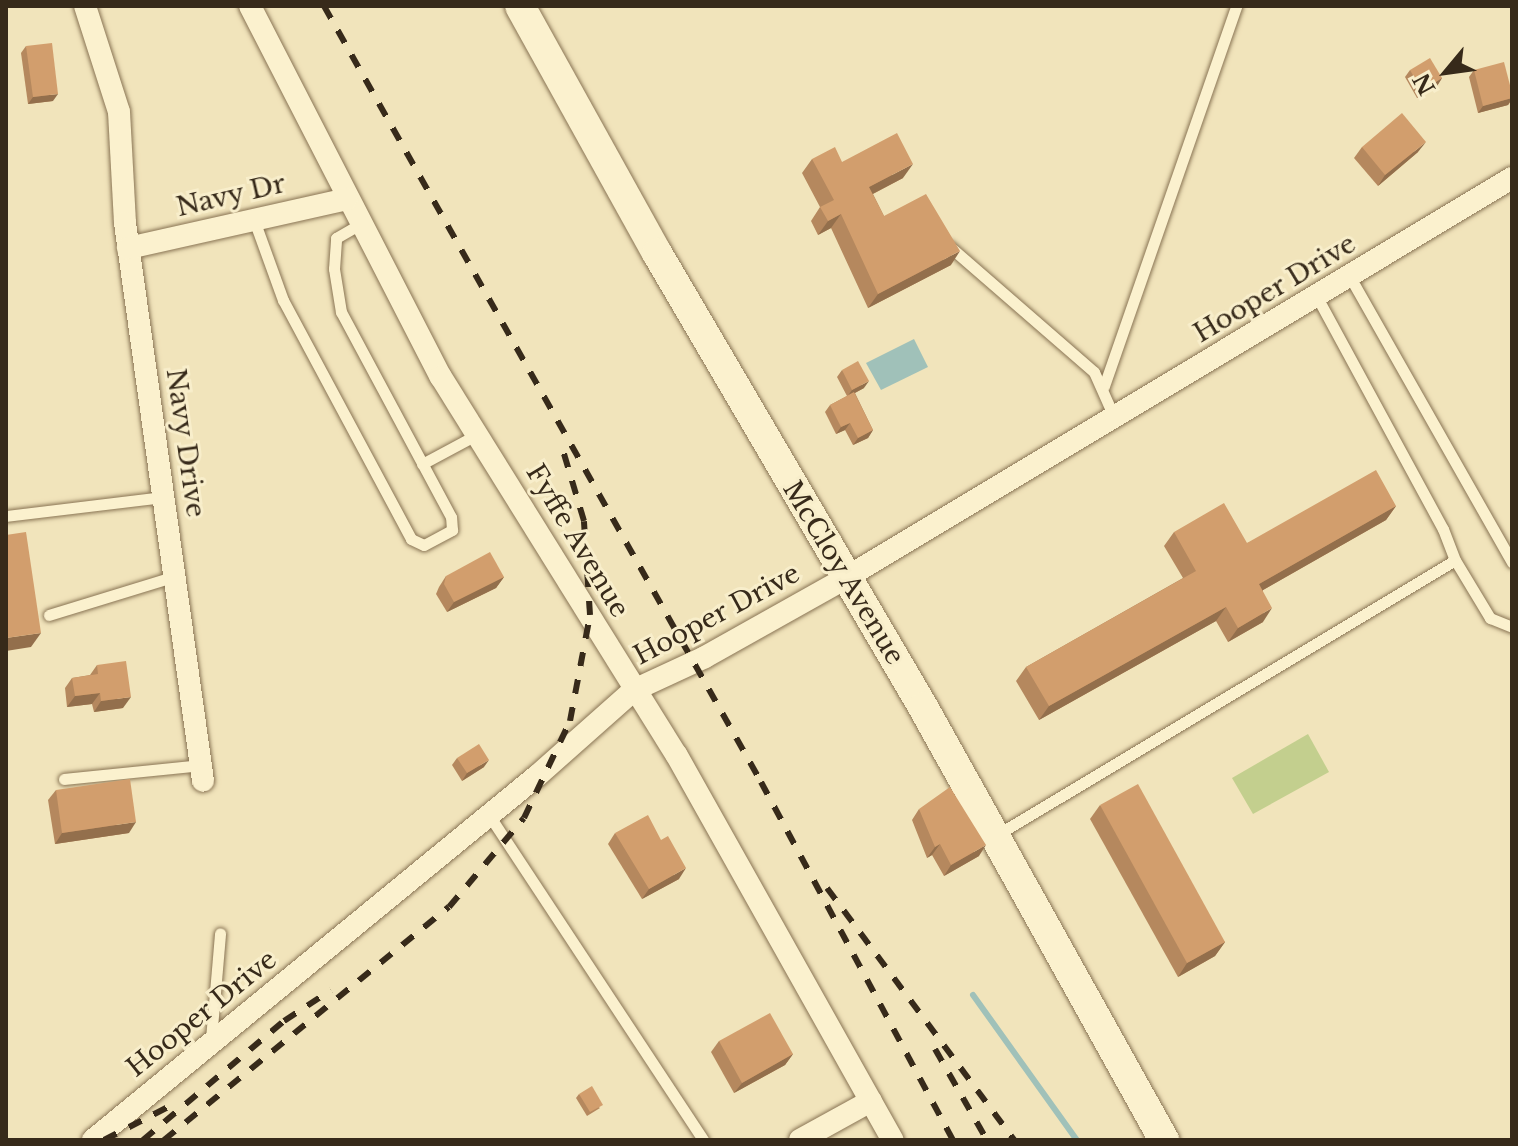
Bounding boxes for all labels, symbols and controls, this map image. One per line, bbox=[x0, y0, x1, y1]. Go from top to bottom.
north arrow bbox=[1406, 32, 1486, 112]
text: N bbox=[1408, 68, 1441, 99]
street label: Navy Dr bbox=[173, 168, 289, 224]
street label: Hooper Drive bbox=[1188, 228, 1362, 350]
street label: Navy Drive bbox=[159, 366, 211, 520]
street label: Fyffe Avenue bbox=[519, 458, 635, 624]
street label: McCloy Avenue bbox=[775, 475, 911, 671]
street label: Hooper Drive bbox=[628, 558, 806, 672]
street label: Hooper Drive bbox=[121, 944, 283, 1084]

